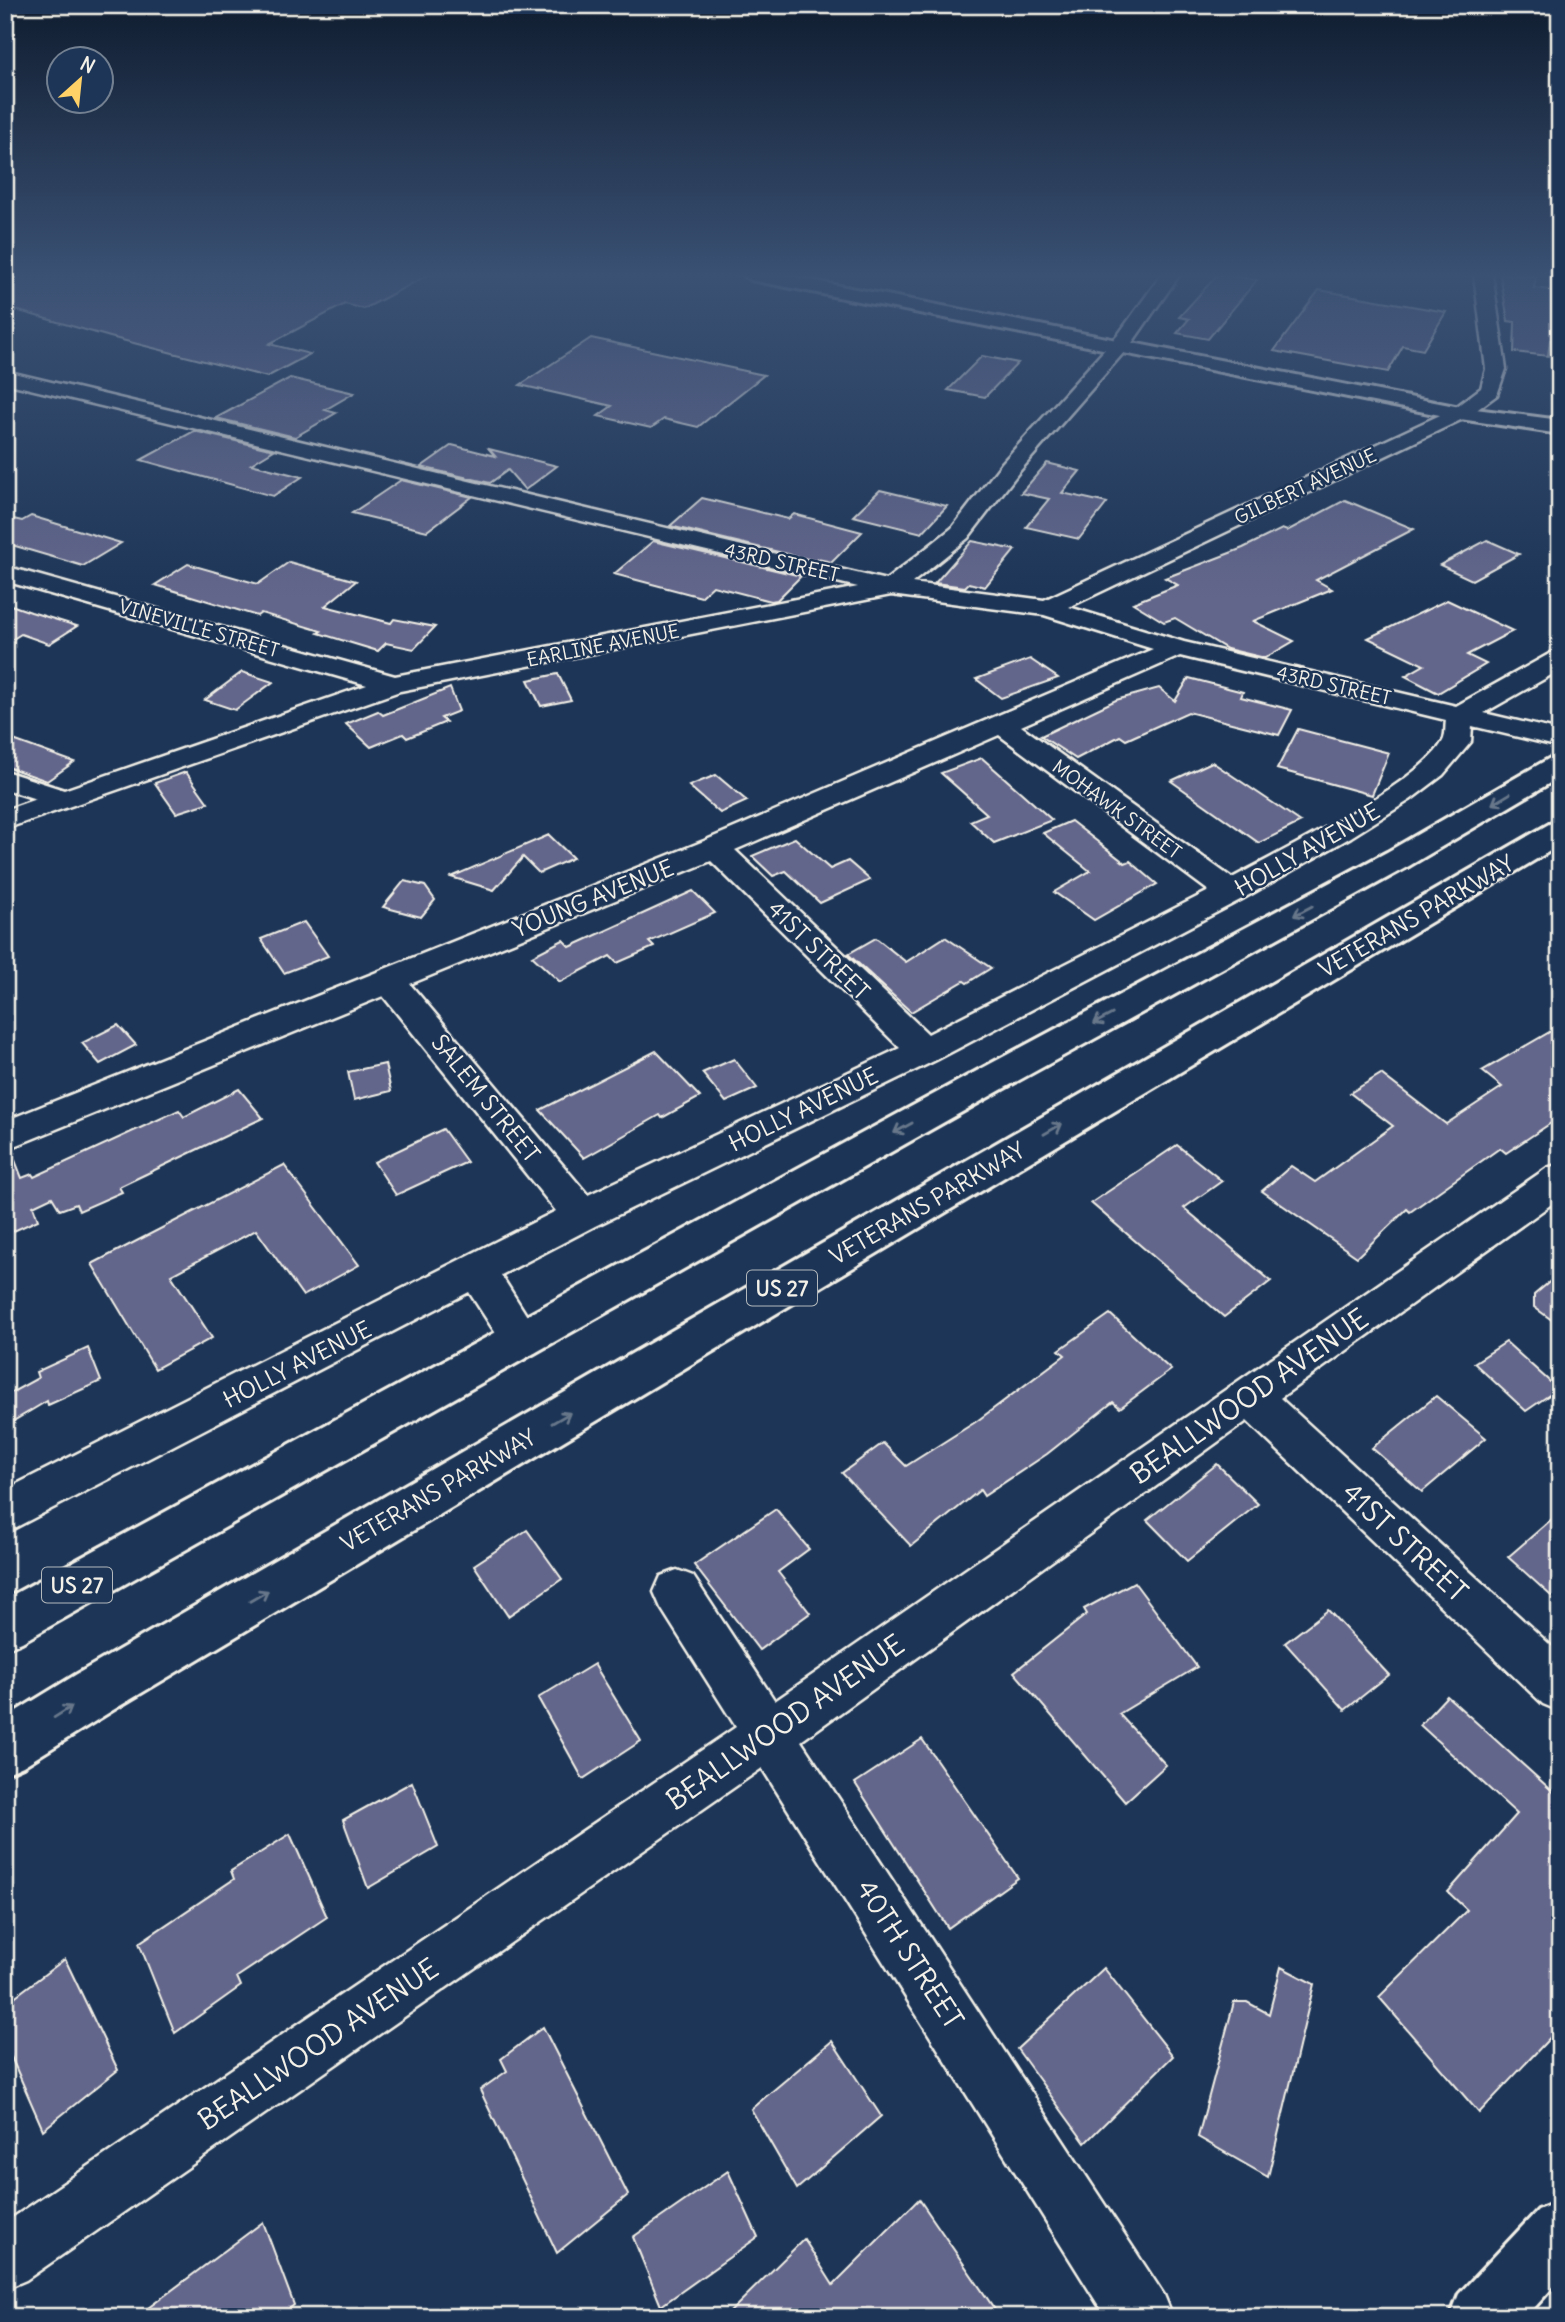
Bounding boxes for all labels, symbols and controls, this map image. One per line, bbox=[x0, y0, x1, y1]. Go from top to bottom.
north arrow bbox=[46, 46, 116, 116]
text: N bbox=[76, 51, 99, 79]
street label: GILBERT AVENUE bbox=[1230, 443, 1380, 529]
street label: 43RD STREET bbox=[722, 537, 842, 587]
street label: VINEVILLE STREET bbox=[116, 594, 282, 662]
street label: EARLINE AVENUE bbox=[525, 618, 681, 672]
street label: 43RD STREET bbox=[1274, 660, 1394, 710]
street label: MOHAWK STREET bbox=[1048, 754, 1186, 864]
one-way arrow bbox=[1491, 792, 1511, 806]
street label: HOLLY AVENUE bbox=[1229, 796, 1385, 902]
street label: VETERANS PARKWAY bbox=[1313, 848, 1519, 984]
street label: YOUNG AVENUE bbox=[508, 853, 678, 943]
street label: 41ST STREET bbox=[762, 894, 876, 1006]
one-way arrow bbox=[1293, 905, 1314, 918]
one-way arrow bbox=[1093, 1013, 1114, 1026]
street label: SALEM STREET bbox=[426, 1028, 546, 1168]
street label: HOLLY AVENUE bbox=[724, 1060, 882, 1158]
one-way arrow bbox=[894, 1121, 914, 1135]
one-way arrow bbox=[1042, 1122, 1062, 1136]
street label: VETERANS PARKWAY bbox=[824, 1135, 1030, 1271]
road number: US 27 bbox=[747, 1270, 817, 1306]
street label: BEALLWOOD AVENUE bbox=[1123, 1300, 1375, 1492]
street label: HOLLY AVENUE bbox=[218, 1314, 376, 1414]
one-way arrow bbox=[550, 1411, 570, 1425]
street label: VETERANS PARKWAY bbox=[335, 1422, 541, 1558]
street label: 41ST STREET bbox=[1334, 1475, 1476, 1609]
road number: US 27 bbox=[42, 1568, 112, 1602]
one-way arrow bbox=[249, 1588, 269, 1602]
street label: BEALLWOOD AVENUE bbox=[659, 1626, 911, 1818]
one-way arrow bbox=[53, 1704, 73, 1718]
street label: 40TH STREET bbox=[848, 1873, 972, 2035]
street label: BEALLWOOD AVENUE bbox=[191, 1950, 445, 2138]

